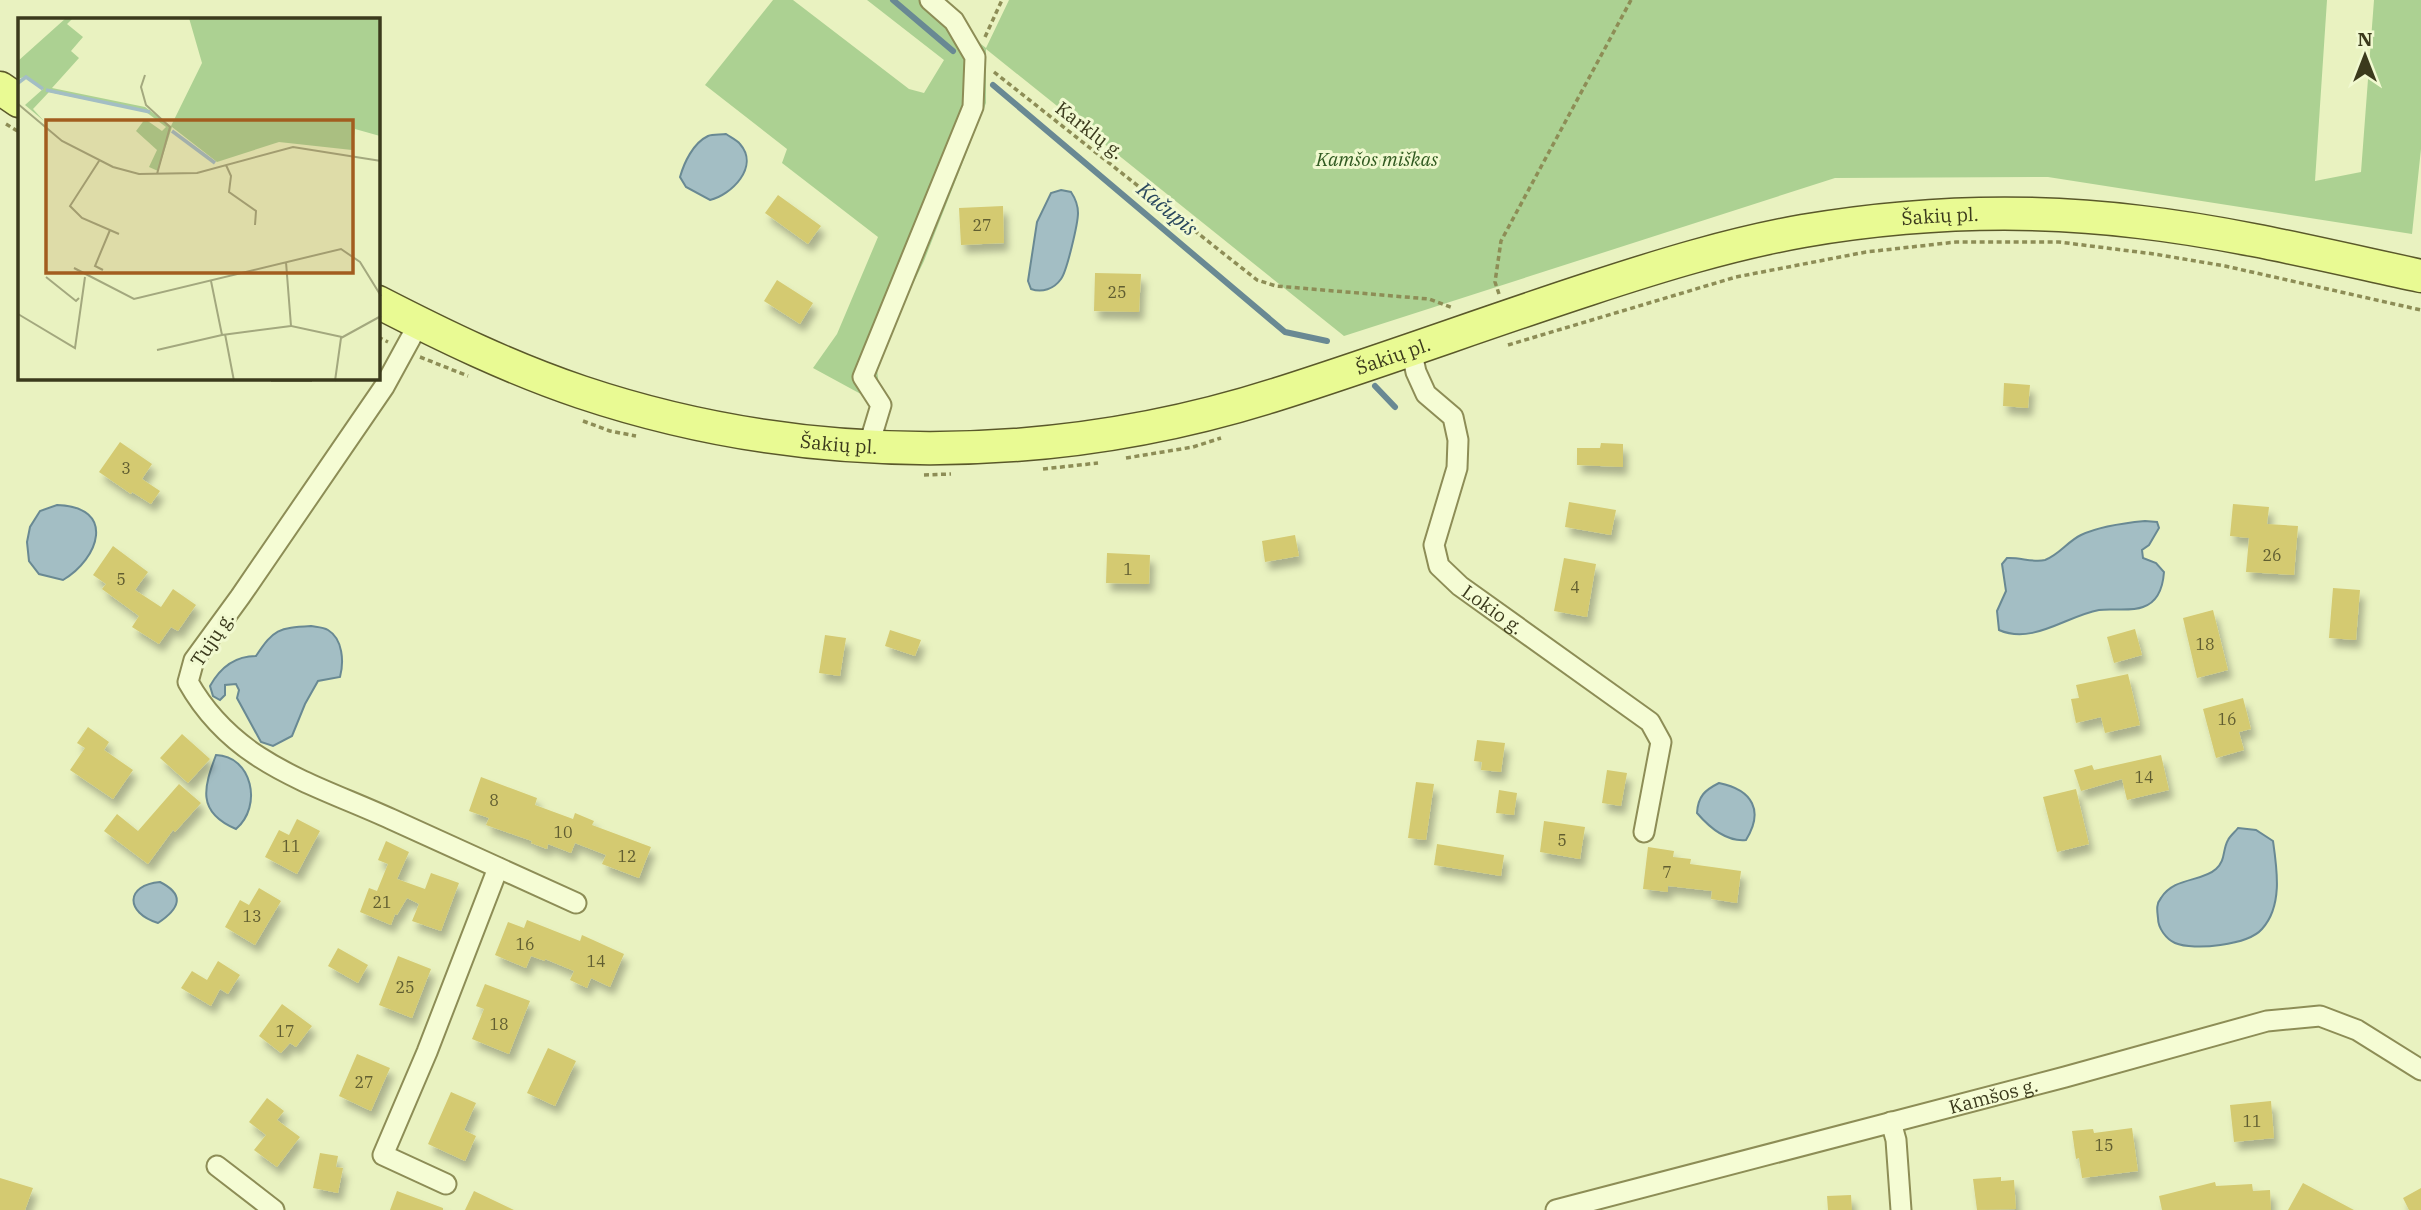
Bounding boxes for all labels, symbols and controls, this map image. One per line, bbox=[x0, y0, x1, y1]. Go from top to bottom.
inset map bbox=[18, 18, 380, 380]
north arrow bbox=[2330, 21, 2400, 91]
text: N bbox=[2357, 27, 2373, 51]
street label: Karklų g. bbox=[1051, 96, 1129, 164]
park label: Kamšos miškas bbox=[1315, 147, 1438, 171]
water label: Kačupis bbox=[1131, 174, 1204, 242]
street label: Šakių pl. bbox=[1900, 202, 1979, 230]
house number: 27 bbox=[972, 215, 992, 235]
house number: 25 bbox=[1107, 282, 1127, 302]
street label: Šakių pl. bbox=[1352, 332, 1434, 380]
street label: Šakių pl. bbox=[799, 429, 878, 459]
house number: 3 bbox=[121, 458, 131, 478]
house number: 26 bbox=[2262, 545, 2282, 565]
house number: 1 bbox=[1123, 559, 1133, 579]
house number: 5 bbox=[116, 569, 126, 589]
house number: 4 bbox=[1570, 577, 1580, 597]
street label: Lokio g. bbox=[1457, 579, 1528, 640]
street label: Tujų g. bbox=[185, 607, 239, 671]
house number: 18 bbox=[2195, 634, 2215, 654]
house number: 16 bbox=[2217, 709, 2237, 729]
house number: 14 bbox=[2134, 767, 2154, 787]
house number: 8 bbox=[489, 790, 499, 810]
house number: 10 bbox=[553, 822, 573, 842]
house number: 5 bbox=[1557, 830, 1567, 850]
house number: 11 bbox=[281, 836, 301, 856]
house number: 12 bbox=[617, 846, 637, 866]
house number: 7 bbox=[1662, 862, 1672, 882]
house number: 21 bbox=[372, 892, 392, 912]
house number: 13 bbox=[242, 906, 262, 926]
house number: 16 bbox=[515, 934, 535, 954]
house number: 14 bbox=[586, 951, 606, 971]
house number: 25 bbox=[395, 977, 415, 997]
house number: 18 bbox=[489, 1014, 509, 1034]
house number: 17 bbox=[275, 1021, 295, 1041]
house number: 27 bbox=[354, 1072, 374, 1092]
street label: Kamšos g. bbox=[1946, 1073, 2040, 1119]
house number: 11 bbox=[2242, 1111, 2262, 1131]
house number: 15 bbox=[2094, 1135, 2114, 1155]

